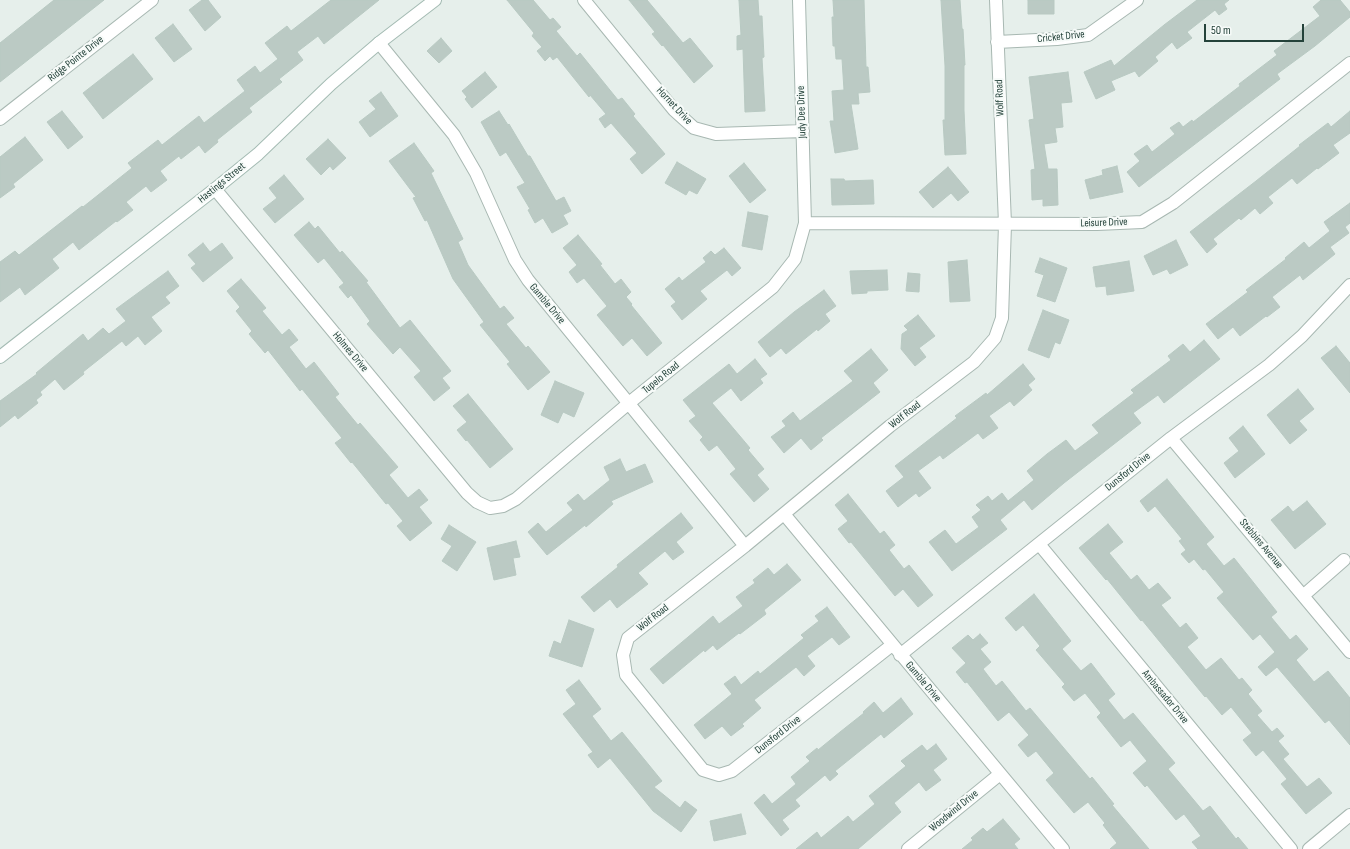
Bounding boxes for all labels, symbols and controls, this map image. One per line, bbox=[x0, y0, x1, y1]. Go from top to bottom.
scale bar bbox=[1206, 16, 1306, 42]
text: 50 m bbox=[1211, 23, 1231, 38]
street label: Cricket Drive bbox=[1037, 28, 1085, 46]
street label: Ridge Pointe Drive bbox=[46, 33, 106, 85]
street label: Wolf Road bbox=[993, 79, 1007, 117]
street label: Hornet Drive bbox=[653, 84, 695, 128]
street label: Judy Dee Drive bbox=[794, 85, 810, 139]
street label: Hastings Street bbox=[196, 160, 248, 206]
street label: Leisure Drive bbox=[1080, 216, 1128, 230]
street label: Gamble Drive bbox=[526, 281, 568, 327]
street label: Holmes Drive bbox=[329, 329, 371, 375]
street label: Tupelo Road bbox=[640, 359, 682, 397]
street label: Wolf Road bbox=[886, 398, 924, 432]
street label: Dunsford Drive bbox=[1103, 450, 1153, 494]
street label: Stebbins Avenue bbox=[1236, 516, 1286, 572]
street label: Wolf Road bbox=[634, 601, 672, 635]
street label: Gamble Drive bbox=[902, 659, 944, 705]
street label: Ambassador Drive bbox=[1139, 667, 1191, 727]
street label: Dunsford Drive bbox=[752, 713, 804, 757]
street label: Woodwind Drive bbox=[927, 787, 981, 835]

